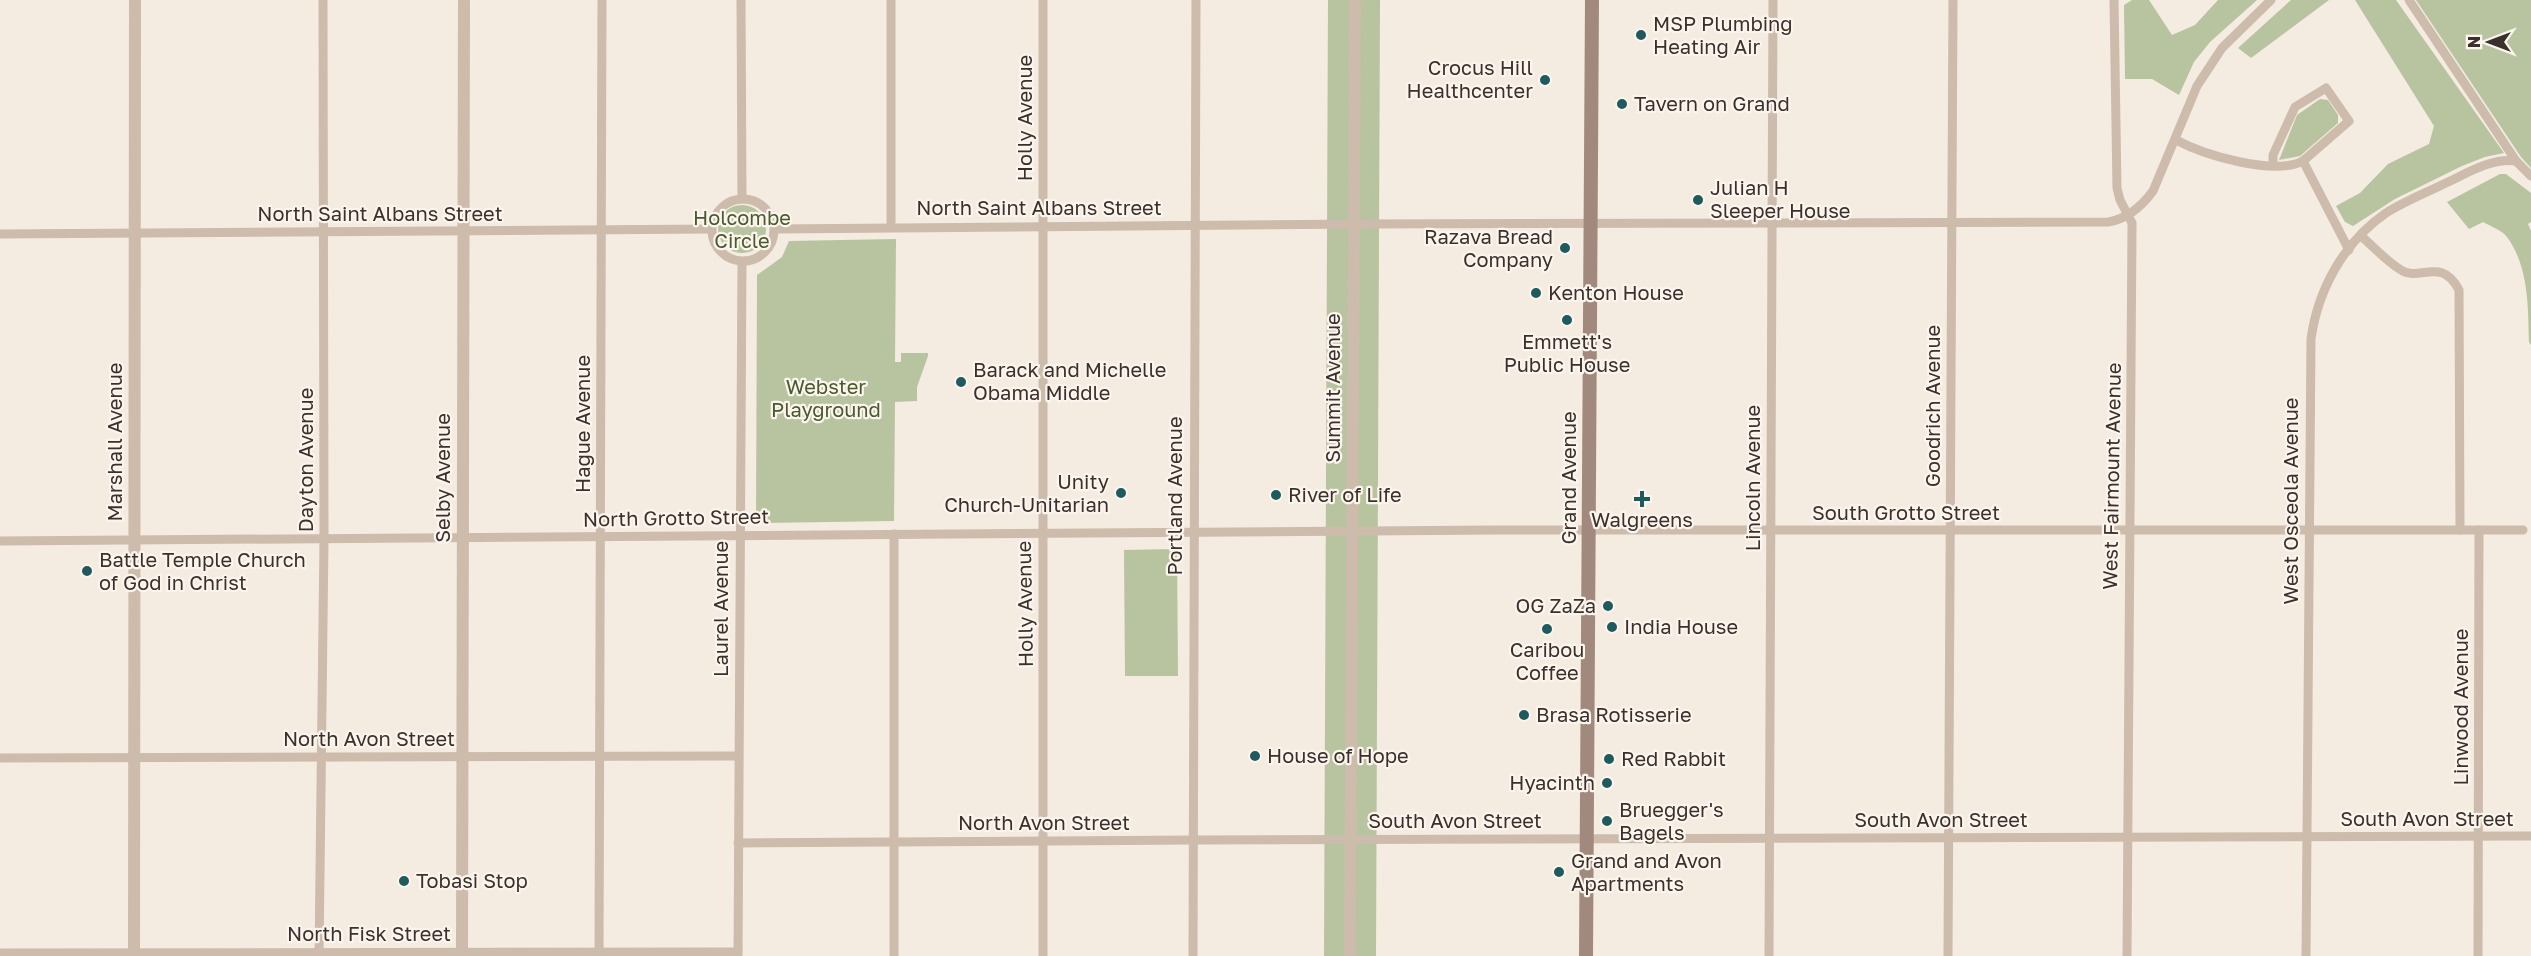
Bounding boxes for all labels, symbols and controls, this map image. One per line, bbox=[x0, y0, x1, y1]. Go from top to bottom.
place label: MSP Plumbing Heating Air bbox=[1653, 11, 1793, 58]
north arrow bbox=[2459, 12, 2519, 72]
marker: MSP Plumbing Heating Air bbox=[1634, 28, 1648, 42]
text: N bbox=[2464, 36, 2484, 48]
street label: Holly Avenue bbox=[1012, 55, 1036, 181]
place label: Crocus Hill Healthcenter bbox=[1407, 55, 1533, 102]
marker: Crocus Hill Healthcenter bbox=[1538, 73, 1552, 87]
place label: Tavern on Grand bbox=[1634, 91, 1790, 115]
marker: Tavern on Grand bbox=[1615, 97, 1629, 111]
place label: Julian H Sleeper House bbox=[1710, 175, 1850, 222]
marker: Julian H Sleeper House bbox=[1691, 193, 1705, 207]
street label: North Saint Albans Street bbox=[916, 195, 1162, 219]
street label: North Saint Albans Street bbox=[257, 201, 503, 225]
park label: Holcombe Circle bbox=[693, 205, 791, 252]
place label: Razava Bread Company bbox=[1424, 224, 1553, 271]
marker: Razava Bread Company bbox=[1558, 241, 1572, 255]
place label: Kenton House bbox=[1548, 280, 1684, 304]
marker: Kenton House bbox=[1529, 286, 1543, 300]
street label: Summit Avenue bbox=[1320, 313, 1344, 463]
marker: Emmett's Public House bbox=[1560, 313, 1574, 327]
street label: Goodrich Avenue bbox=[1920, 325, 1944, 487]
place label: Emmett's Public House bbox=[1504, 329, 1630, 376]
street label: Hague Avenue bbox=[570, 355, 594, 493]
place label: Barack and Michelle Obama Middle bbox=[973, 357, 1166, 404]
street label: West Fairmount Avenue bbox=[2097, 362, 2125, 590]
street label: Marshall Avenue bbox=[102, 363, 126, 521]
park label: Webster Playground bbox=[771, 374, 881, 421]
marker: Barack and Michelle Obama Middle bbox=[954, 375, 968, 389]
street label: Dayton Avenue bbox=[293, 388, 317, 532]
street label: West Osceola Avenue bbox=[2278, 398, 2302, 604]
street label: Lincoln Avenue bbox=[1740, 405, 1764, 551]
street label: Grand Avenue bbox=[1556, 411, 1580, 545]
street label: Selby Avenue bbox=[430, 413, 454, 543]
street label: Portland Avenue bbox=[1162, 417, 1186, 576]
place label: Unity Church-Unitarian bbox=[944, 469, 1109, 516]
place label: River of Life bbox=[1288, 482, 1402, 506]
marker: Unity Church-Unitarian bbox=[1114, 486, 1128, 500]
marker: River of Life bbox=[1269, 488, 1283, 502]
marker: Walgreens bbox=[1635, 492, 1649, 506]
street label: South Grotto Street bbox=[1812, 500, 2000, 524]
street label: North Grotto Street bbox=[583, 503, 769, 531]
place label: Walgreens bbox=[1591, 507, 1693, 531]
street label: Laurel Avenue bbox=[708, 541, 732, 677]
street label: Holly Avenue bbox=[1011, 541, 1037, 667]
place label: Battle Temple Church of God in Christ bbox=[99, 547, 306, 594]
marker: Battle Temple Church of God in Christ bbox=[80, 564, 94, 578]
place label: OG ZaZa bbox=[1516, 593, 1596, 617]
marker: OG ZaZa bbox=[1601, 599, 1615, 613]
place label: India House bbox=[1624, 614, 1738, 638]
marker: India House bbox=[1605, 620, 1619, 634]
marker: Caribou Coffee bbox=[1540, 622, 1554, 636]
street label: Linwood Avenue bbox=[2448, 629, 2472, 785]
place label: Caribou Coffee bbox=[1510, 637, 1584, 684]
place label: Brasa Rotisserie bbox=[1536, 702, 1692, 726]
marker: Brasa Rotisserie bbox=[1517, 708, 1531, 722]
street label: North Avon Street bbox=[283, 726, 455, 750]
place label: House of Hope bbox=[1267, 743, 1409, 767]
place label: Red Rabbit bbox=[1621, 746, 1726, 770]
marker: House of Hope bbox=[1248, 749, 1262, 763]
marker: Red Rabbit bbox=[1602, 752, 1616, 766]
place label: Hyacinth bbox=[1509, 770, 1595, 794]
marker: Hyacinth bbox=[1600, 776, 1614, 790]
place label: Bruegger's Bagels bbox=[1619, 797, 1724, 844]
street label: South Avon Street bbox=[2340, 806, 2514, 830]
street label: South Avon Street bbox=[1854, 807, 2028, 831]
street label: South Avon Street bbox=[1368, 808, 1542, 832]
street label: North Avon Street bbox=[958, 810, 1130, 834]
marker: Bruegger's Bagels bbox=[1600, 814, 1614, 828]
place label: Grand and Avon Apartments bbox=[1571, 848, 1722, 895]
marker: Grand and Avon Apartments bbox=[1552, 865, 1566, 879]
place label: Tobasi Stop bbox=[416, 868, 528, 892]
marker: Tobasi Stop bbox=[397, 874, 411, 888]
street label: North Fisk Street bbox=[287, 921, 451, 945]

